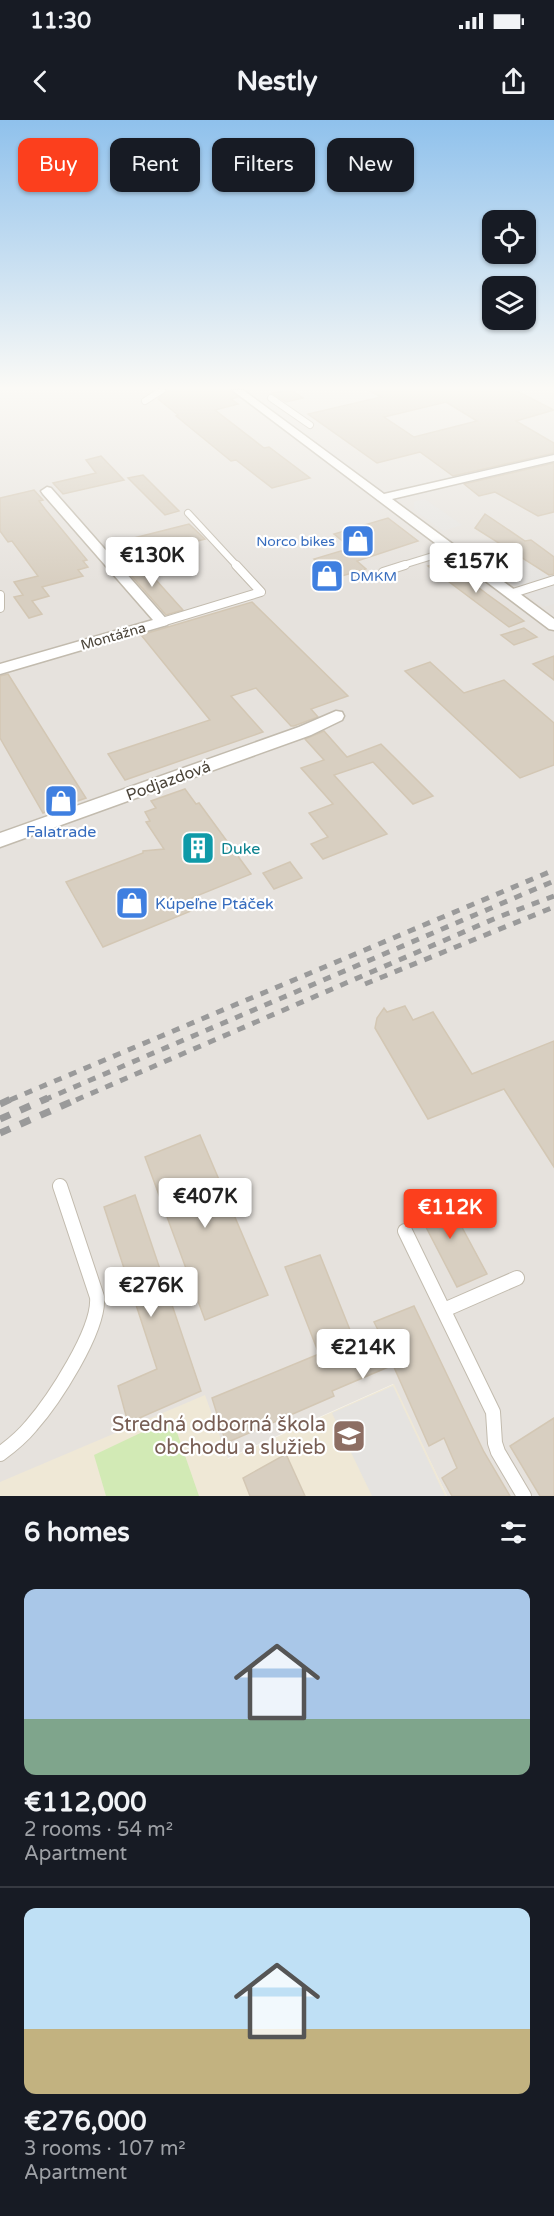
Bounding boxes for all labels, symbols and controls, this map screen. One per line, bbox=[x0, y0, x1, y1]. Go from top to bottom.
text: 11:30 bbox=[30, 8, 91, 34]
icon: back bbox=[24, 65, 57, 98]
text: Nestly bbox=[237, 65, 317, 98]
icon: share bbox=[497, 65, 530, 98]
chip: Buy bbox=[18, 138, 98, 192]
chip: Rent bbox=[110, 138, 200, 192]
chip: Filters bbox=[212, 138, 315, 192]
chip: New bbox=[327, 138, 414, 192]
map controls bbox=[482, 210, 536, 330]
button: locate bbox=[482, 210, 536, 264]
button: layers bbox=[482, 276, 536, 330]
shop icon: Norco bikes bbox=[340, 523, 376, 559]
place label: Norco bikes bbox=[256, 533, 335, 550]
pin: €130K bbox=[110, 537, 194, 588]
pin: €157K bbox=[434, 543, 518, 594]
text: €130K bbox=[120, 544, 184, 568]
text: €157K bbox=[444, 550, 508, 574]
shop icon: DMKM bbox=[309, 558, 345, 594]
place label: DMKM bbox=[350, 568, 397, 585]
street label: Montážna bbox=[79, 619, 148, 654]
street label: Podjazdová bbox=[123, 756, 213, 805]
shop icon: Falatrade bbox=[43, 783, 79, 819]
place label: Falatrade bbox=[26, 822, 96, 842]
building icon: Duke bbox=[180, 830, 216, 866]
place label: Duke bbox=[221, 839, 260, 859]
shop icon: Kúpeľne Ptáček bbox=[114, 885, 150, 921]
place label: Kúpeľne Ptáček bbox=[155, 894, 274, 914]
pin: €407K bbox=[163, 1178, 247, 1229]
text: €407K bbox=[173, 1185, 237, 1209]
pin: €112K bbox=[408, 1189, 492, 1240]
text: €112K bbox=[418, 1196, 482, 1220]
pin: €276K bbox=[109, 1267, 193, 1318]
text: €276K bbox=[119, 1274, 183, 1298]
pin: €214K bbox=[321, 1329, 405, 1380]
text: €214K bbox=[331, 1336, 395, 1360]
place label: Stredná odborná škola obchodu a služieb bbox=[112, 1413, 326, 1460]
school or university icon: Stredná odborná škola obchodu a služieb bbox=[331, 1418, 367, 1454]
icon: filters bbox=[497, 1516, 530, 1549]
text: 6 homes bbox=[24, 1517, 130, 1548]
icon: home bbox=[223, 1628, 331, 1736]
text: €112,000 bbox=[24, 1787, 146, 1818]
text: 2 rooms · 54 m² bbox=[24, 1818, 173, 1842]
text: Apartment bbox=[24, 1842, 127, 1866]
icon: home bbox=[223, 1947, 331, 2055]
text: €276,000 bbox=[24, 2106, 146, 2137]
text: 3 rooms · 107 m² bbox=[24, 2137, 186, 2161]
text: Apartment bbox=[24, 2161, 127, 2185]

